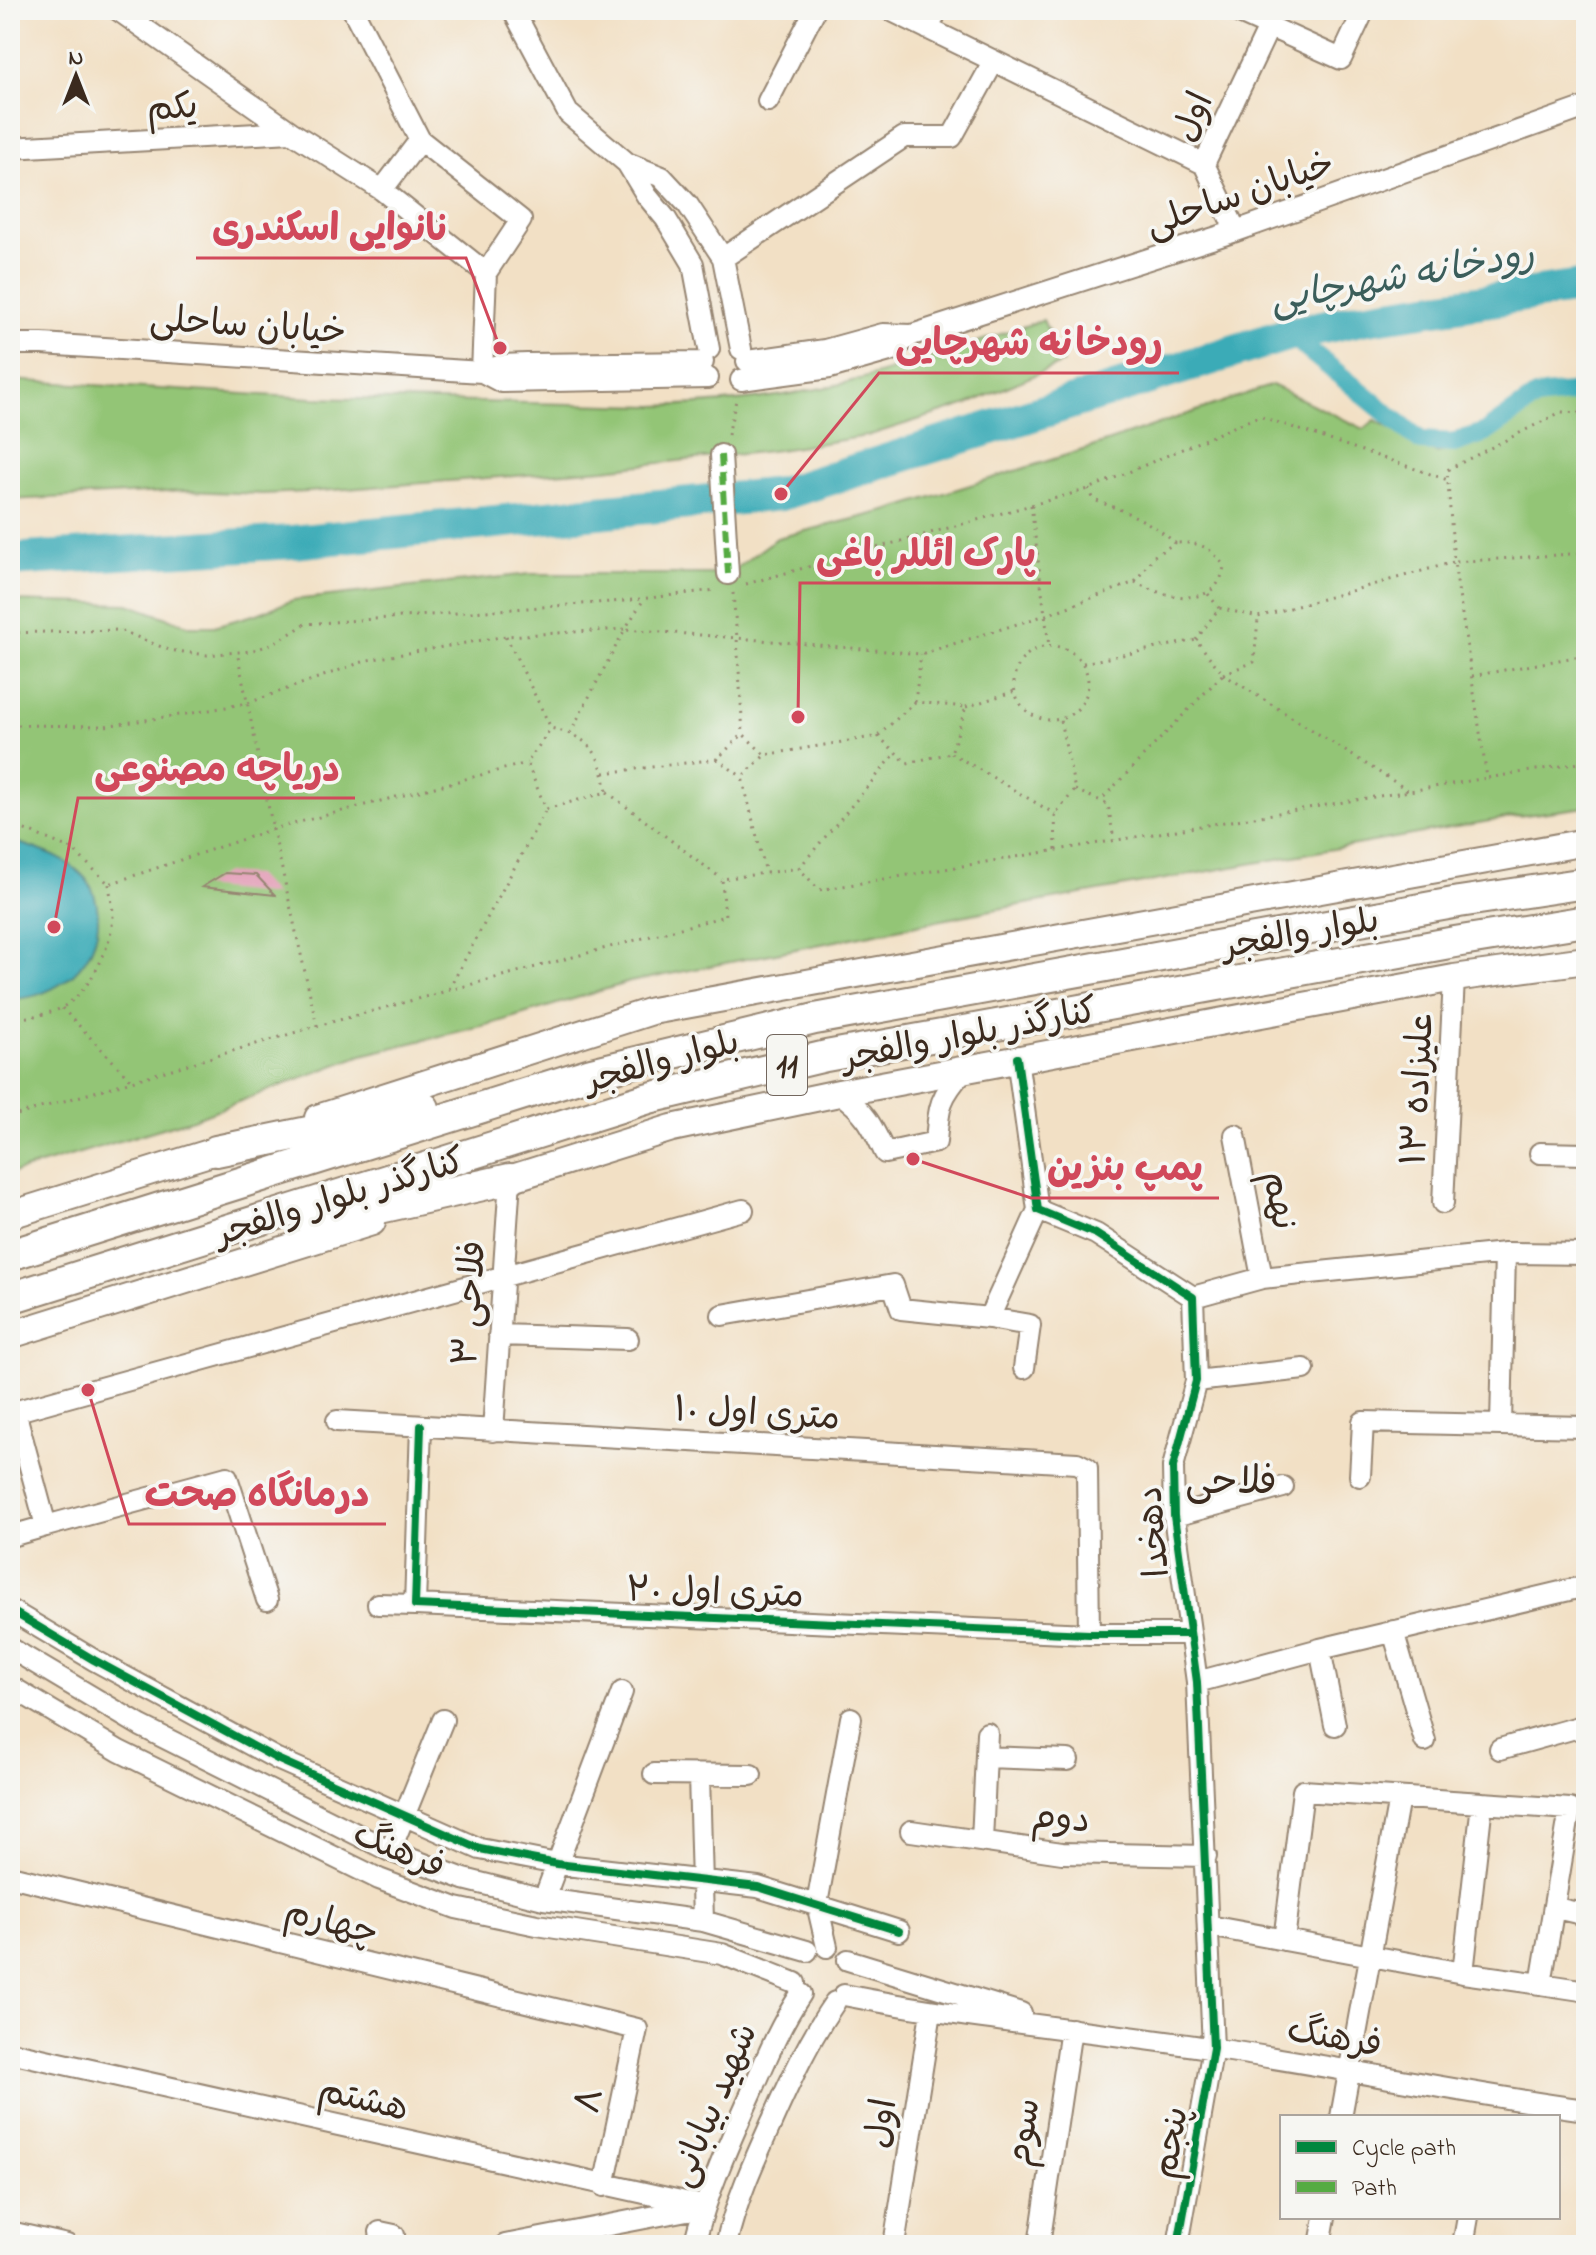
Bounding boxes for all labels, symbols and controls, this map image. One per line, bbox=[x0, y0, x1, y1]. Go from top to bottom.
north arrow bbox=[36, 36, 116, 116]
text: N bbox=[69, 43, 83, 75]
street label: یکم bbox=[145, 82, 199, 137]
street label: اول bbox=[1161, 84, 1229, 151]
street label: خیابان ساحلی bbox=[1139, 139, 1342, 253]
callout: نانوایی اسکندری bbox=[196, 196, 466, 258]
text: نانوایی اسکندری bbox=[212, 203, 450, 259]
water label: رودخانه شهرچایی bbox=[1266, 228, 1539, 330]
street label: خیابان ساحلی bbox=[148, 294, 348, 361]
callout: رودخانه شهرچایی bbox=[879, 311, 1179, 373]
text: رودخانه شهرچایی bbox=[895, 318, 1163, 374]
callout: پارک ائللر باغی bbox=[800, 521, 1051, 583]
text: پارک ائللر باغی bbox=[816, 529, 1036, 585]
callout: دریاچه مصنوعی bbox=[78, 736, 355, 798]
text: دریاچه مصنوعی bbox=[94, 744, 340, 800]
street label: بلوار والفجر bbox=[1215, 896, 1384, 976]
street label: کنارگذر بلوار والفجر bbox=[834, 986, 1102, 1088]
street label: ۱۳ علیزاده bbox=[1389, 1012, 1450, 1167]
street label: بلوار والفجر bbox=[576, 1017, 746, 1110]
road number: 11 bbox=[767, 1035, 807, 1095]
street label: کنارگذر بلوار والفجر bbox=[206, 1136, 472, 1263]
callout: پمپ بنزین bbox=[1031, 1136, 1219, 1198]
text: پمپ بنزین bbox=[1047, 1143, 1203, 1199]
street label: نهم bbox=[1246, 1167, 1309, 1234]
street label: فلاحی ۳ bbox=[441, 1239, 502, 1368]
street label: ۱۰ متری اول bbox=[672, 1385, 841, 1446]
district label: فلاحی bbox=[1185, 1456, 1277, 1512]
callout: درمانگاه صحت bbox=[129, 1462, 386, 1524]
text: درمانگاه صحت bbox=[145, 1469, 369, 1525]
street label: دهخدا bbox=[1125, 1484, 1186, 1579]
street label: ۲۰ متری اول bbox=[625, 1565, 805, 1624]
street label: دوم bbox=[1029, 1792, 1092, 1849]
street label: فرهنگ bbox=[344, 1809, 453, 1895]
street label: چهارم bbox=[278, 1887, 383, 1962]
street label: فرهنگ bbox=[1283, 2005, 1386, 2074]
street label: شهید بیابانی bbox=[657, 2015, 773, 2196]
street label: هشتم bbox=[313, 2065, 413, 2137]
street label: ۸ bbox=[563, 2083, 620, 2119]
street label: اول bbox=[853, 2095, 914, 2152]
street label: سوم bbox=[994, 2095, 1056, 2170]
street label: پنجم bbox=[1140, 2103, 1205, 2183]
legend bbox=[1280, 2115, 1560, 2219]
text: Cycle path bbox=[1352, 2132, 1456, 2168]
text: Path bbox=[1352, 2172, 1397, 2207]

